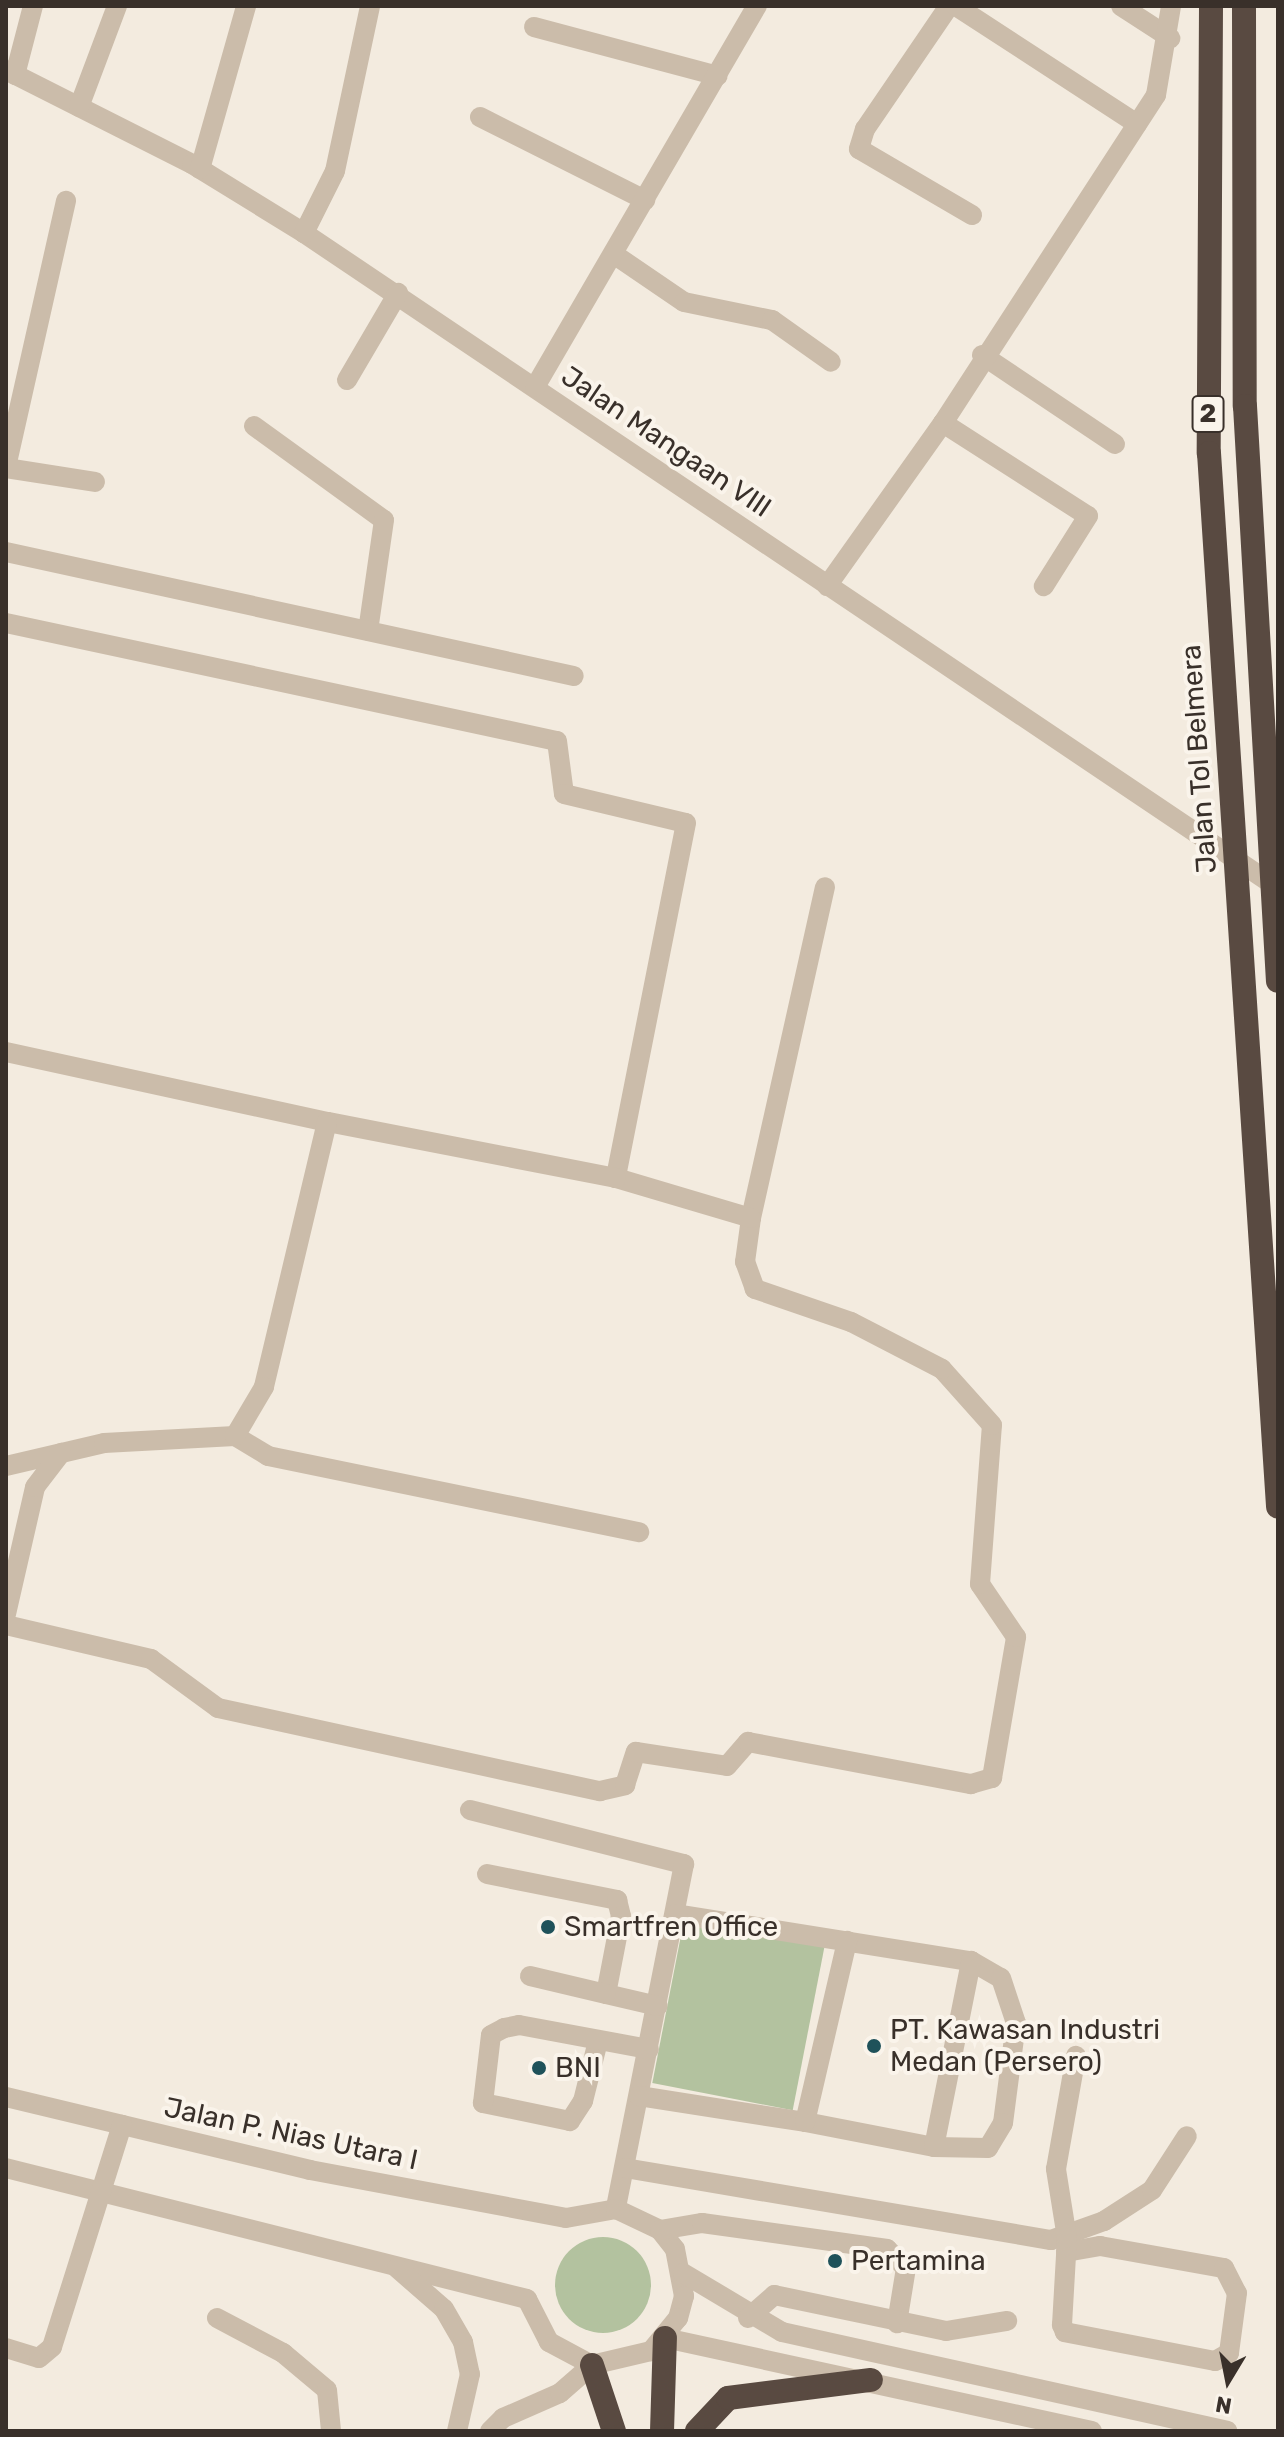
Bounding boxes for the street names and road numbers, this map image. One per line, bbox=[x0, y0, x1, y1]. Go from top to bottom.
street label: Jalan Mangaan VIII bbox=[554, 359, 778, 525]
road number: 2 bbox=[1190, 392, 1226, 436]
street label: Jalan Tol Belmera bbox=[1174, 643, 1224, 875]
street label: Jalan P. Nias Utara I bbox=[161, 2091, 421, 2177]

